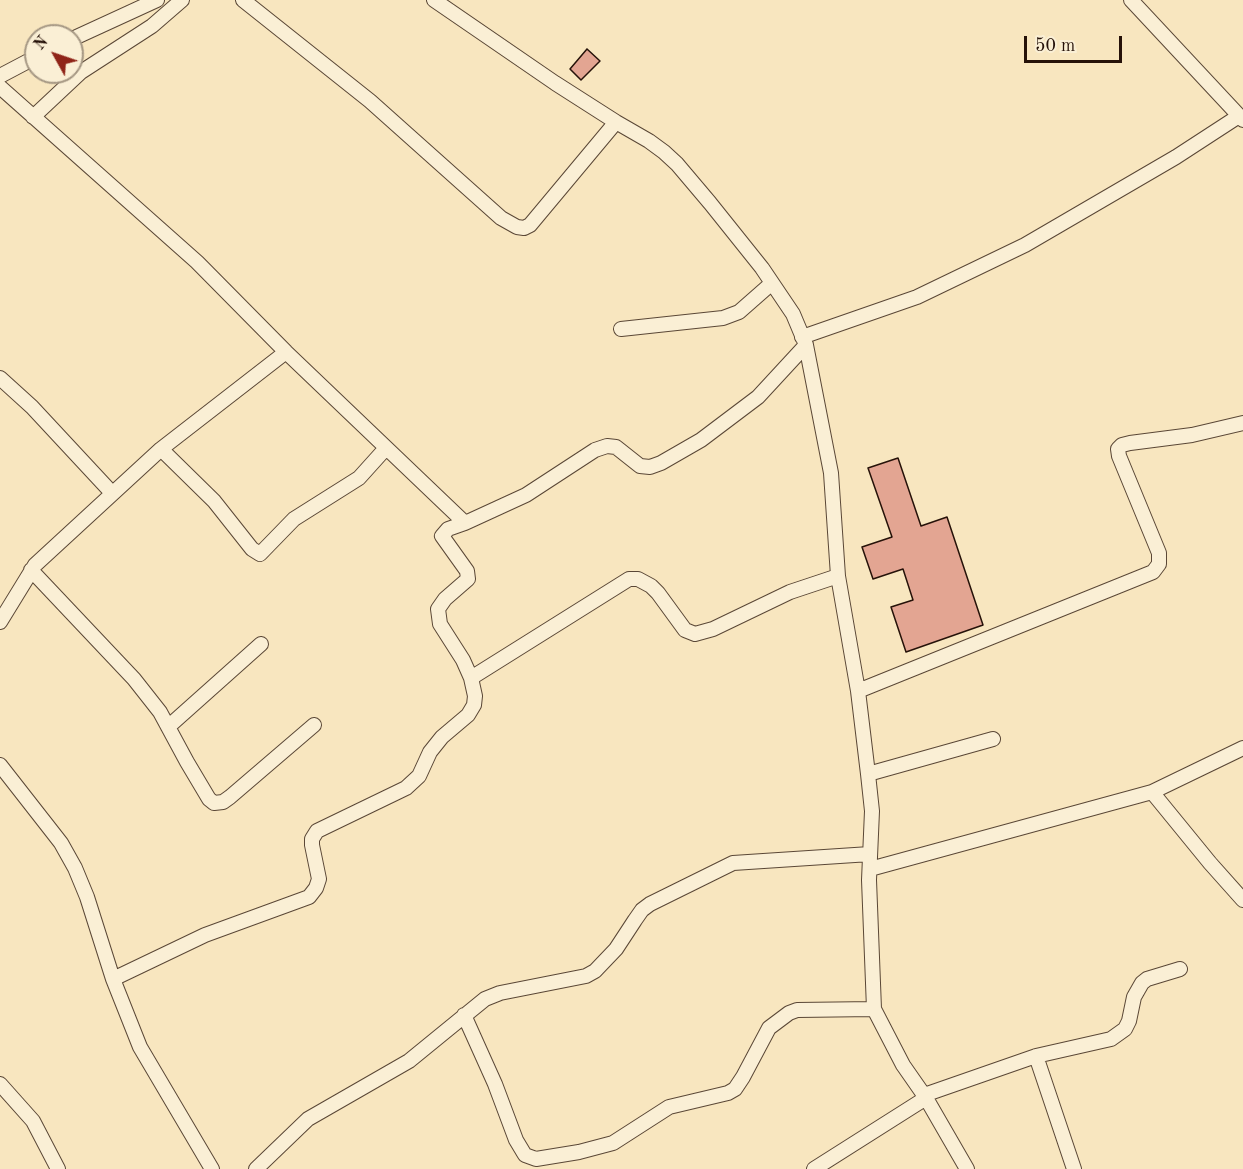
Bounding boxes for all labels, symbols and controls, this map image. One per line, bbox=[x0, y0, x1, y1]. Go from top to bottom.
north arrow bbox=[24, 24, 84, 84]
scale bar bbox=[1027, 24, 1124, 62]
text: N bbox=[32, 34, 52, 54]
text: 50 m bbox=[1035, 37, 1075, 55]

